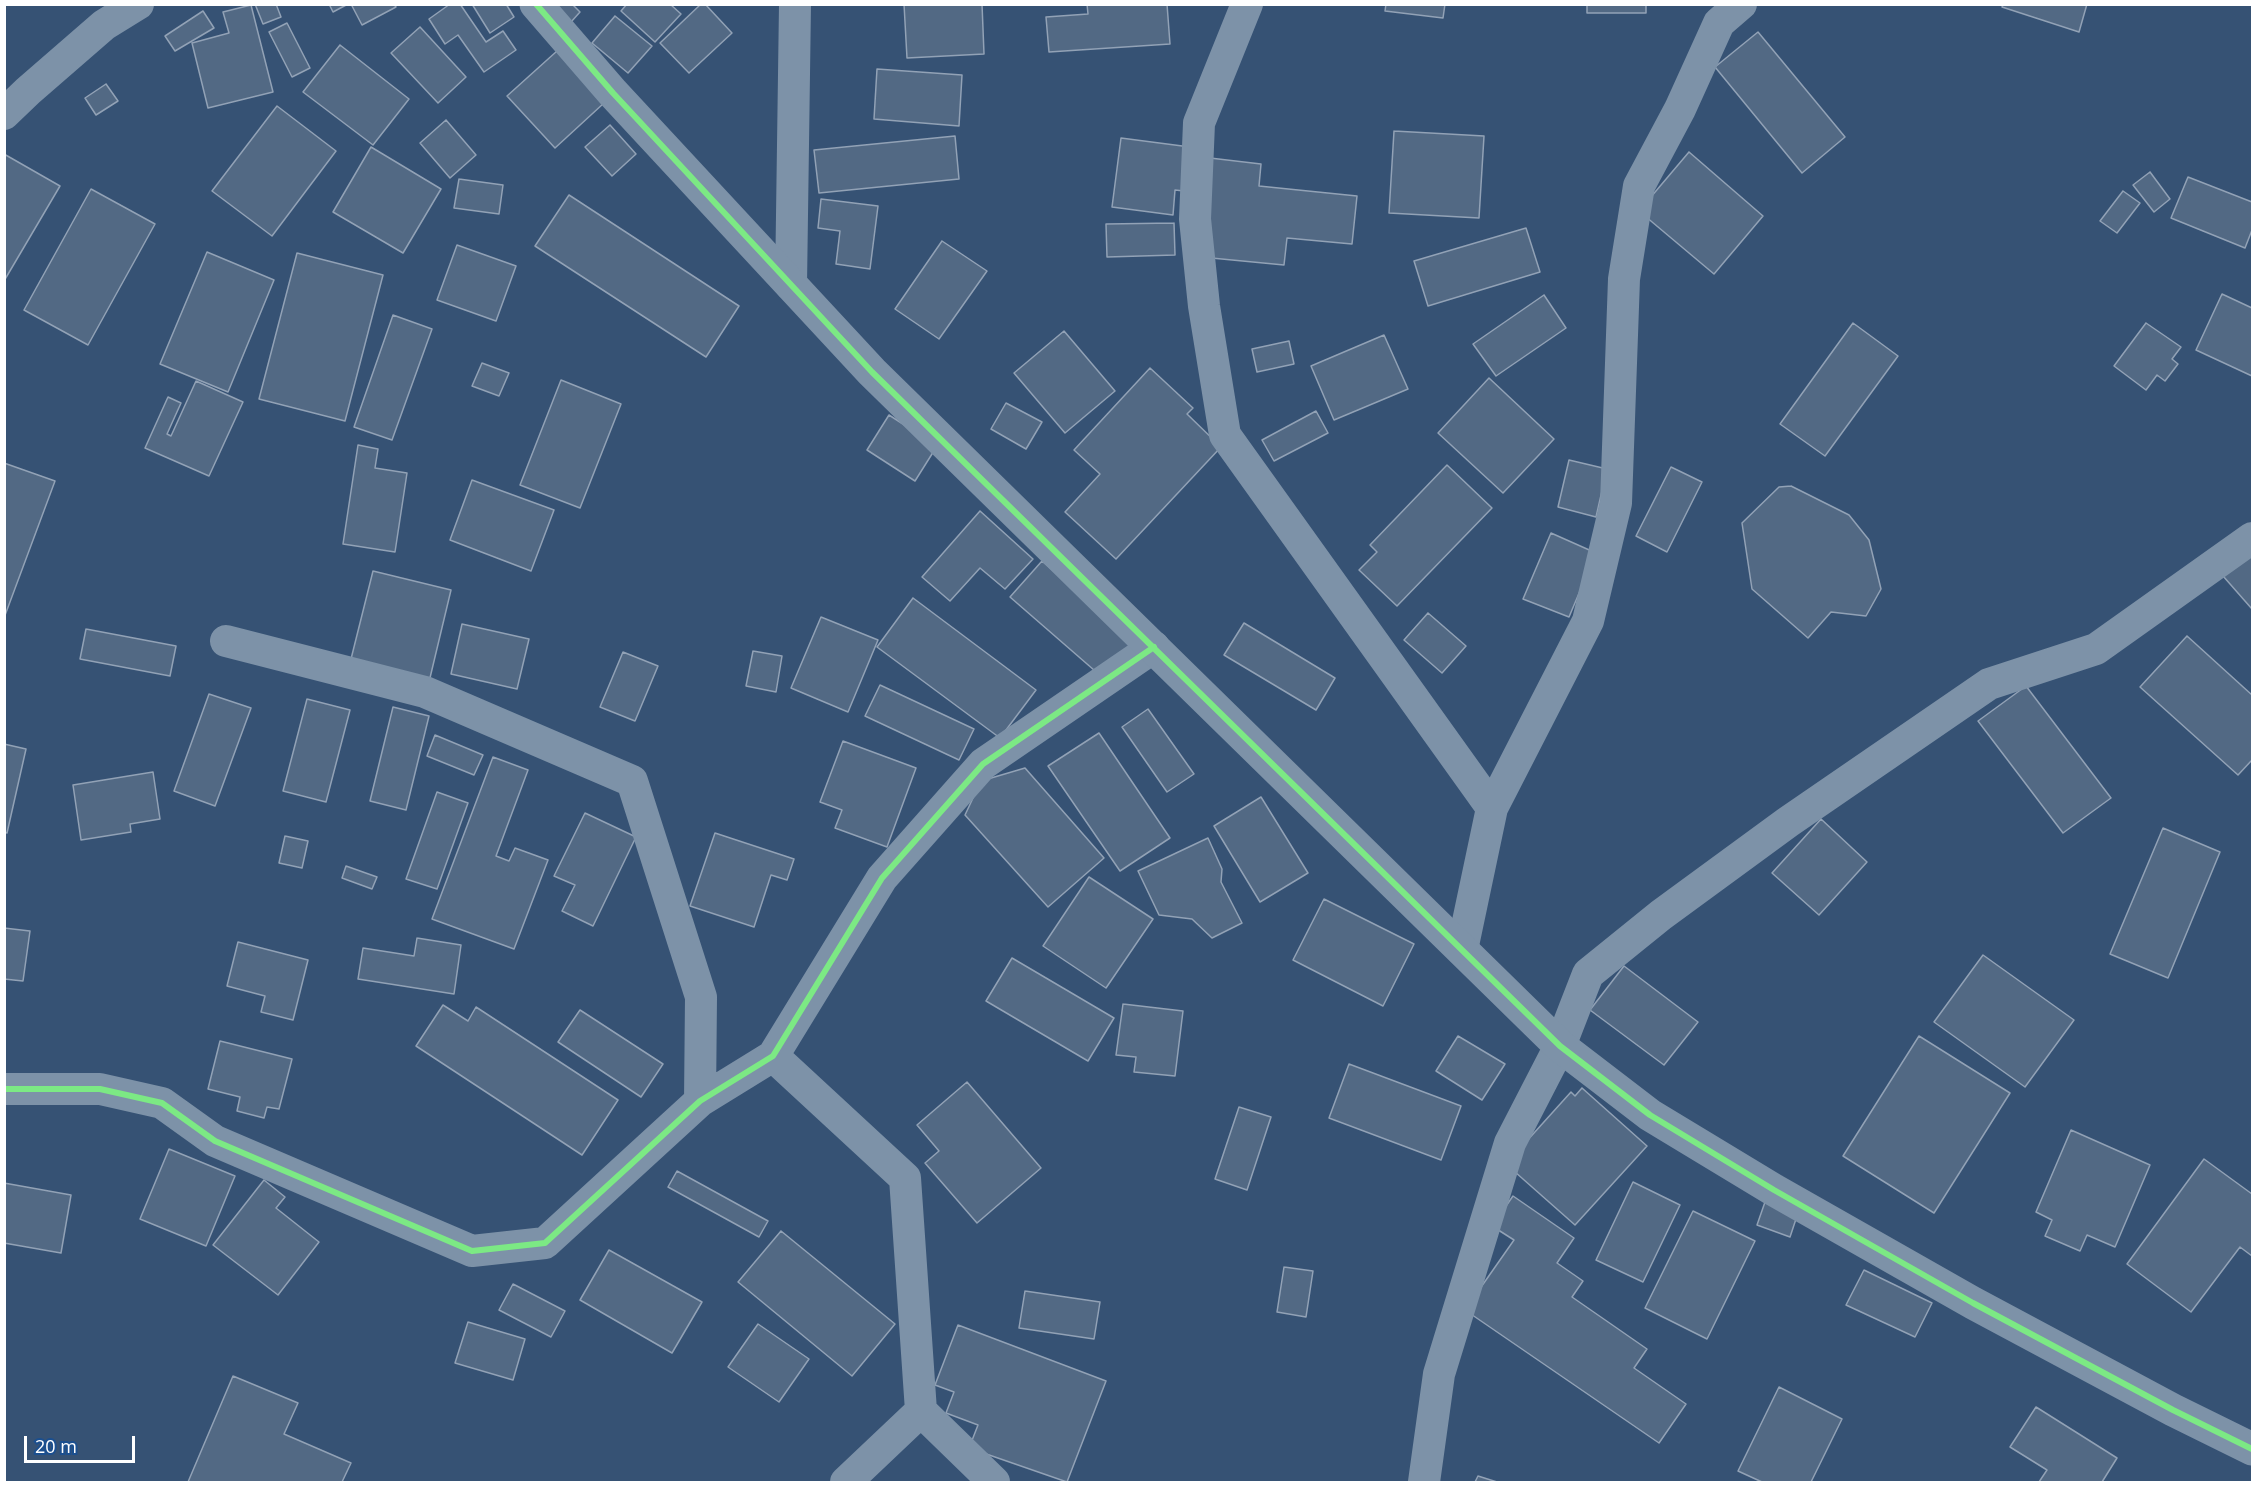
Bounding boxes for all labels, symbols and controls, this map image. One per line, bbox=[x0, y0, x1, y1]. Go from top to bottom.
scale bar bbox=[27, 1424, 138, 1462]
text: 20 m bbox=[35, 1434, 77, 1458]

